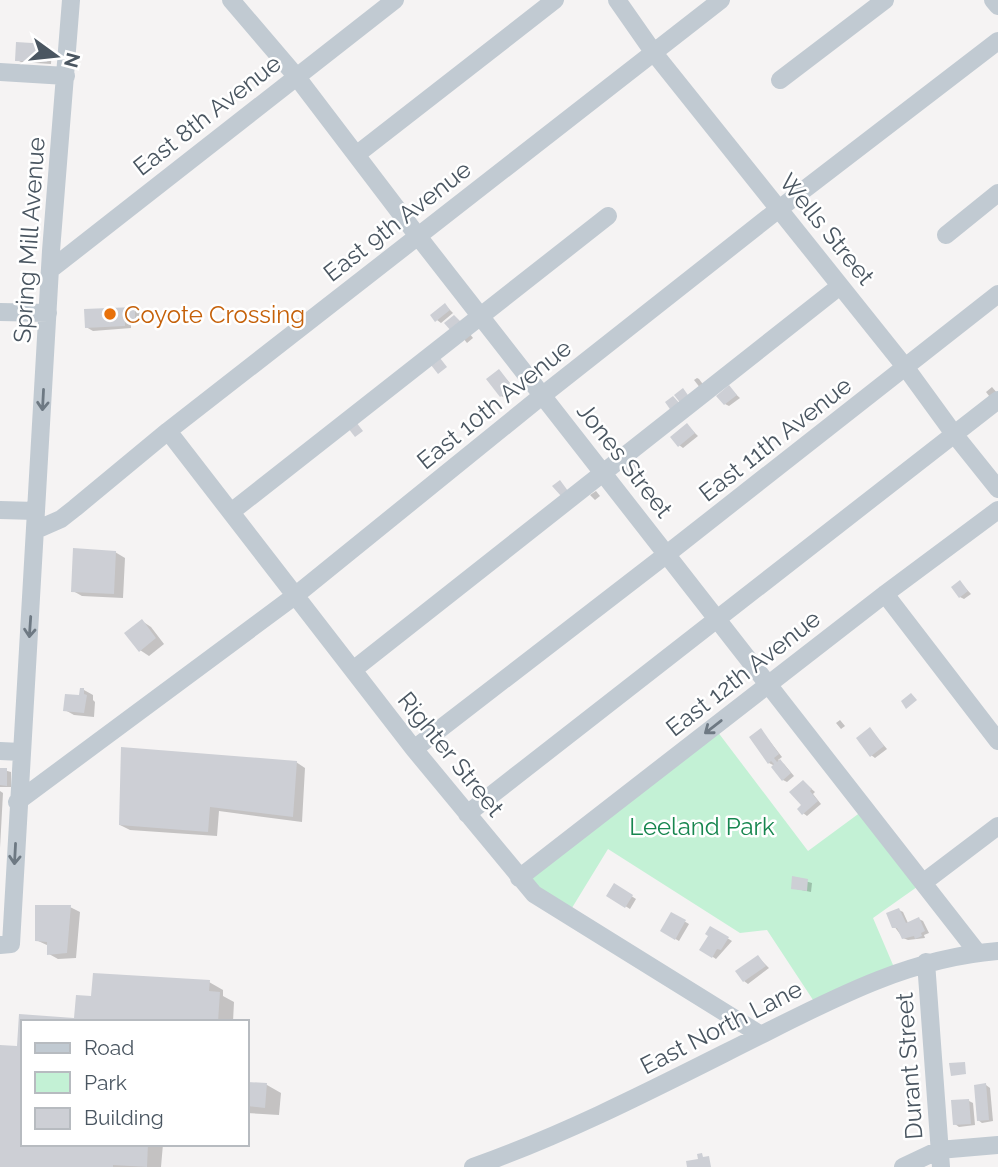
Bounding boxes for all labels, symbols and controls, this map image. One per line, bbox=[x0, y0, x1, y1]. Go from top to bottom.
north arrow bbox=[21, 21, 91, 91]
street label: East 8th Avenue bbox=[127, 48, 287, 182]
text: N bbox=[60, 51, 85, 70]
street label: Spring Mill Avenue bbox=[7, 136, 51, 344]
street label: East 9th Avenue bbox=[318, 154, 476, 288]
street label: Wells Street bbox=[773, 167, 881, 291]
place label: Coyote Crossing bbox=[124, 300, 305, 329]
marker: Coyote Crossing bbox=[102, 306, 118, 322]
street label: East 10th Avenue bbox=[411, 333, 577, 475]
street label: East 11th Avenue bbox=[693, 370, 857, 508]
one-way arrow bbox=[36, 388, 49, 411]
street label: Jones Street bbox=[571, 397, 679, 523]
street label: East 12th Avenue bbox=[660, 604, 826, 742]
one-way arrow bbox=[23, 615, 36, 638]
street label: Righter Street bbox=[392, 686, 510, 822]
one-way arrow bbox=[704, 720, 723, 735]
park label: Leeland Park bbox=[629, 812, 775, 841]
one-way arrow bbox=[8, 842, 21, 865]
street label: East North Lane bbox=[635, 974, 807, 1080]
street label: Durant Street bbox=[889, 991, 929, 1141]
legend bbox=[21, 1020, 248, 1146]
text: Road bbox=[84, 1035, 134, 1060]
text: Park bbox=[84, 1070, 127, 1095]
text: Building bbox=[84, 1105, 164, 1130]

